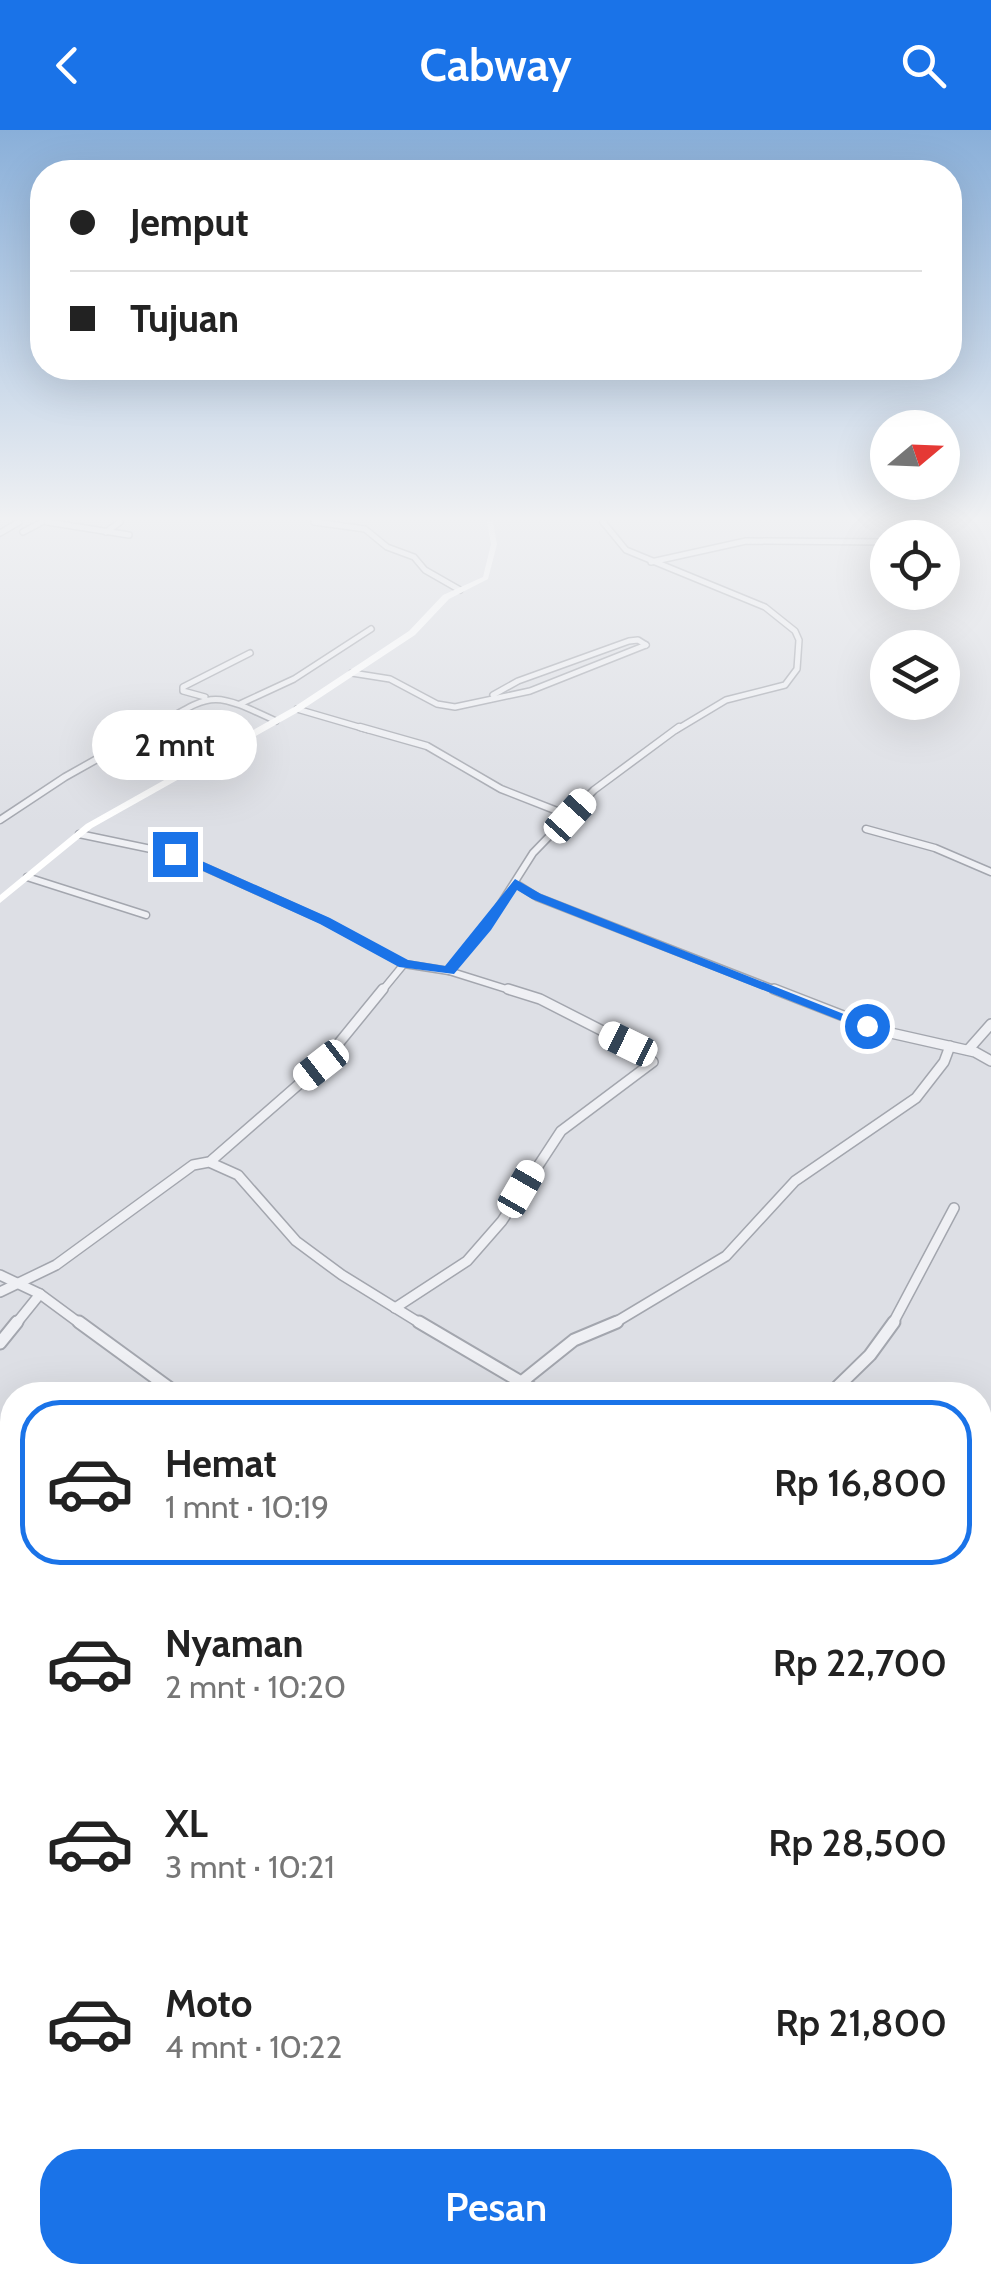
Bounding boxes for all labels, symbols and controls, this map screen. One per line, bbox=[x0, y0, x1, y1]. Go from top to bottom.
icon: back bbox=[40, 38, 95, 93]
text: Cabway bbox=[419, 38, 572, 92]
icon: search bbox=[896, 38, 951, 93]
text: Jemput bbox=[130, 199, 249, 246]
text: Tujuan bbox=[130, 295, 239, 342]
north arrow bbox=[870, 410, 960, 500]
map controls bbox=[870, 410, 960, 720]
button: locate bbox=[870, 520, 960, 610]
button: layers bbox=[870, 630, 960, 720]
callout: 2 mnt bbox=[92, 709, 258, 779]
text: 2 mnt bbox=[134, 725, 215, 764]
car bbox=[539, 784, 601, 848]
route end bbox=[153, 832, 198, 877]
route start bbox=[845, 1004, 890, 1049]
car bbox=[594, 1017, 662, 1071]
car bbox=[288, 1035, 354, 1095]
car bbox=[493, 1156, 549, 1222]
icon: car bbox=[45, 1438, 135, 1528]
text: Hemat bbox=[165, 1440, 277, 1487]
text: Rp 16,800 bbox=[774, 1459, 947, 1506]
text: 1 mnt · 10:19 bbox=[165, 1487, 329, 1526]
icon: car bbox=[45, 1618, 135, 1708]
text: Nyaman bbox=[165, 1620, 304, 1667]
text: Rp 22,700 bbox=[773, 1639, 947, 1686]
text: 2 mnt · 10:20 bbox=[165, 1667, 346, 1706]
icon: car bbox=[45, 1798, 135, 1888]
text: XL bbox=[165, 1800, 208, 1847]
text: Rp 28,500 bbox=[768, 1819, 947, 1866]
text: 3 mnt · 10:21 bbox=[165, 1847, 335, 1886]
icon: car bbox=[45, 1978, 135, 2068]
text: Moto bbox=[165, 1980, 252, 2027]
text: Rp 21,800 bbox=[775, 1999, 947, 2046]
text: 4 mnt · 10:22 bbox=[165, 2027, 342, 2066]
button: Pesan bbox=[40, 2149, 952, 2264]

